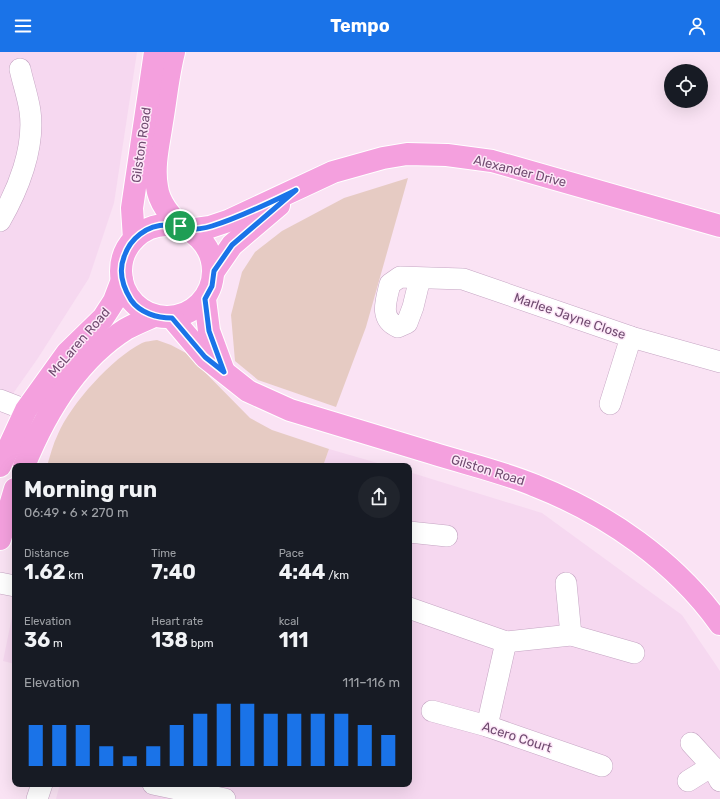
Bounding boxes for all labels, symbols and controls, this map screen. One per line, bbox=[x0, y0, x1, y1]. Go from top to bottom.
icon: menu bbox=[12, 15, 34, 37]
text: Tempo bbox=[330, 15, 390, 37]
icon: person bbox=[686, 15, 708, 37]
map controls bbox=[664, 64, 708, 108]
button: locate bbox=[664, 64, 708, 108]
street label: Gilston Road bbox=[128, 106, 154, 184]
street label: Alexander Drive bbox=[472, 152, 568, 190]
pin bbox=[163, 209, 197, 243]
icon: arrive bbox=[169, 215, 191, 237]
street label: Marlee Jayne Close bbox=[512, 290, 628, 342]
street label: McLaren Road bbox=[45, 305, 113, 379]
street label: Gilston Road bbox=[449, 452, 527, 488]
text: Morning run bbox=[24, 476, 157, 503]
button: share bbox=[358, 476, 400, 518]
text: 06:49 · 6 × 270 m bbox=[24, 505, 129, 520]
text: Distance bbox=[24, 547, 69, 560]
text: Time bbox=[151, 547, 176, 560]
text: Pace bbox=[279, 547, 304, 560]
text: 1.62 bbox=[24, 560, 66, 584]
text: 7:40 bbox=[151, 560, 196, 584]
text: 4:44 bbox=[279, 560, 325, 584]
text: km bbox=[66, 569, 84, 582]
text: /km bbox=[325, 569, 349, 582]
text: Elevation bbox=[24, 615, 71, 628]
text: Heart rate bbox=[151, 615, 203, 628]
text: kcal bbox=[279, 615, 299, 628]
text: 36 bbox=[24, 628, 50, 652]
text: 138 bbox=[151, 628, 188, 652]
text: 111 bbox=[279, 628, 308, 652]
text: m bbox=[50, 637, 63, 650]
text: bpm bbox=[188, 637, 214, 650]
text: Elevation bbox=[24, 675, 80, 690]
text: 111–116 m bbox=[343, 675, 400, 690]
street label: Acero Court bbox=[480, 719, 554, 755]

